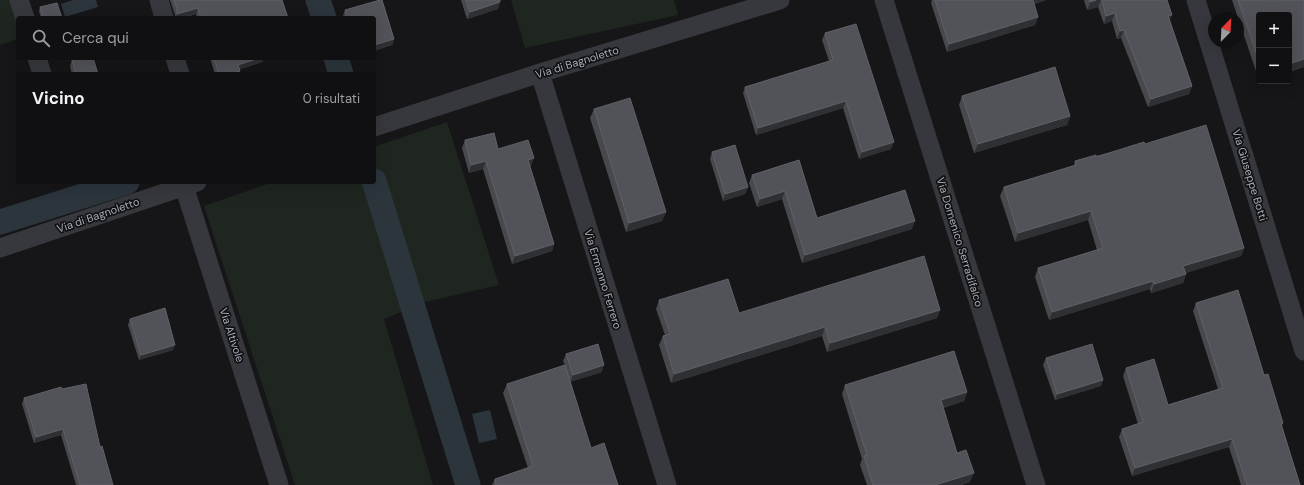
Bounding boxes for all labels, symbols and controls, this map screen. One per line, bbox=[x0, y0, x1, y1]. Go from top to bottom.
north arrow bbox=[1208, 12, 1244, 48]
map controls bbox=[1256, 12, 1292, 84]
button: + bbox=[1256, 12, 1292, 48]
search box bbox=[16, 16, 376, 60]
icon: search bbox=[30, 27, 52, 49]
text: Cerca qui bbox=[62, 28, 129, 48]
street label: Via di Bagnoletto bbox=[534, 43, 620, 81]
button: − bbox=[1256, 48, 1292, 84]
text: Vicino bbox=[32, 87, 85, 109]
text: 0 risultati bbox=[303, 90, 360, 107]
street label: Via Giuseppe Botti bbox=[1229, 127, 1271, 223]
street label: Via Domenico Serradifalco bbox=[934, 175, 986, 309]
street label: Via di Bagnoletto bbox=[55, 194, 141, 236]
street label: Via Ermanno Ferrero bbox=[581, 227, 625, 331]
street label: Via Altivole bbox=[217, 306, 247, 364]

